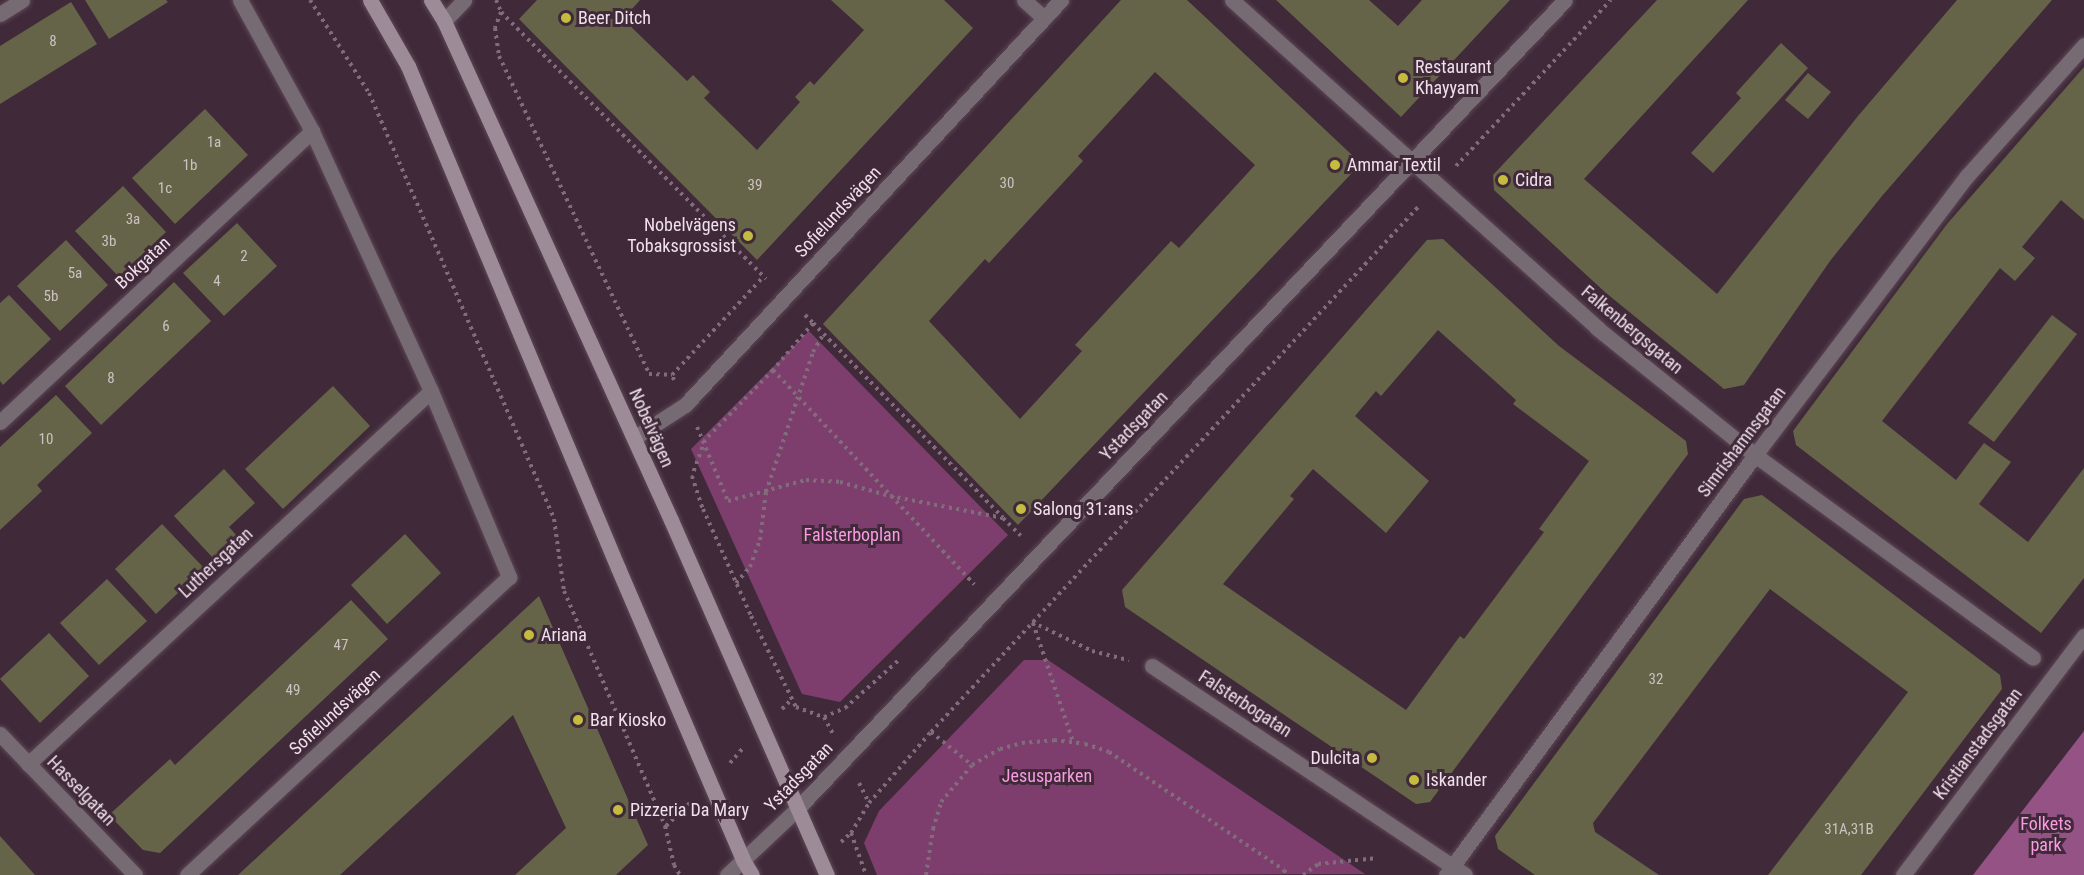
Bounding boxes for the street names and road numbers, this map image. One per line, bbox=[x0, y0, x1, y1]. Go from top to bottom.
street label: Sofielundsvägen bbox=[790, 162, 886, 262]
street label: Bokgatan bbox=[111, 232, 175, 294]
street label: Falkenbergsgatan bbox=[1577, 281, 1687, 379]
street label: Simrishamnsgatan bbox=[1693, 382, 1791, 502]
street label: Nobelvägen bbox=[624, 385, 678, 471]
street label: Ystadsgatan bbox=[1096, 387, 1172, 465]
street label: Luthersgatan bbox=[175, 523, 257, 603]
street label: Sofielundsvägen bbox=[285, 664, 385, 760]
street label: Falsterbogatan bbox=[1194, 666, 1296, 742]
street label: Kristianstadsgatan bbox=[1929, 684, 2027, 804]
street label: Ystadsgatan bbox=[761, 738, 837, 816]
street label: Hasselgatan bbox=[42, 752, 120, 830]

